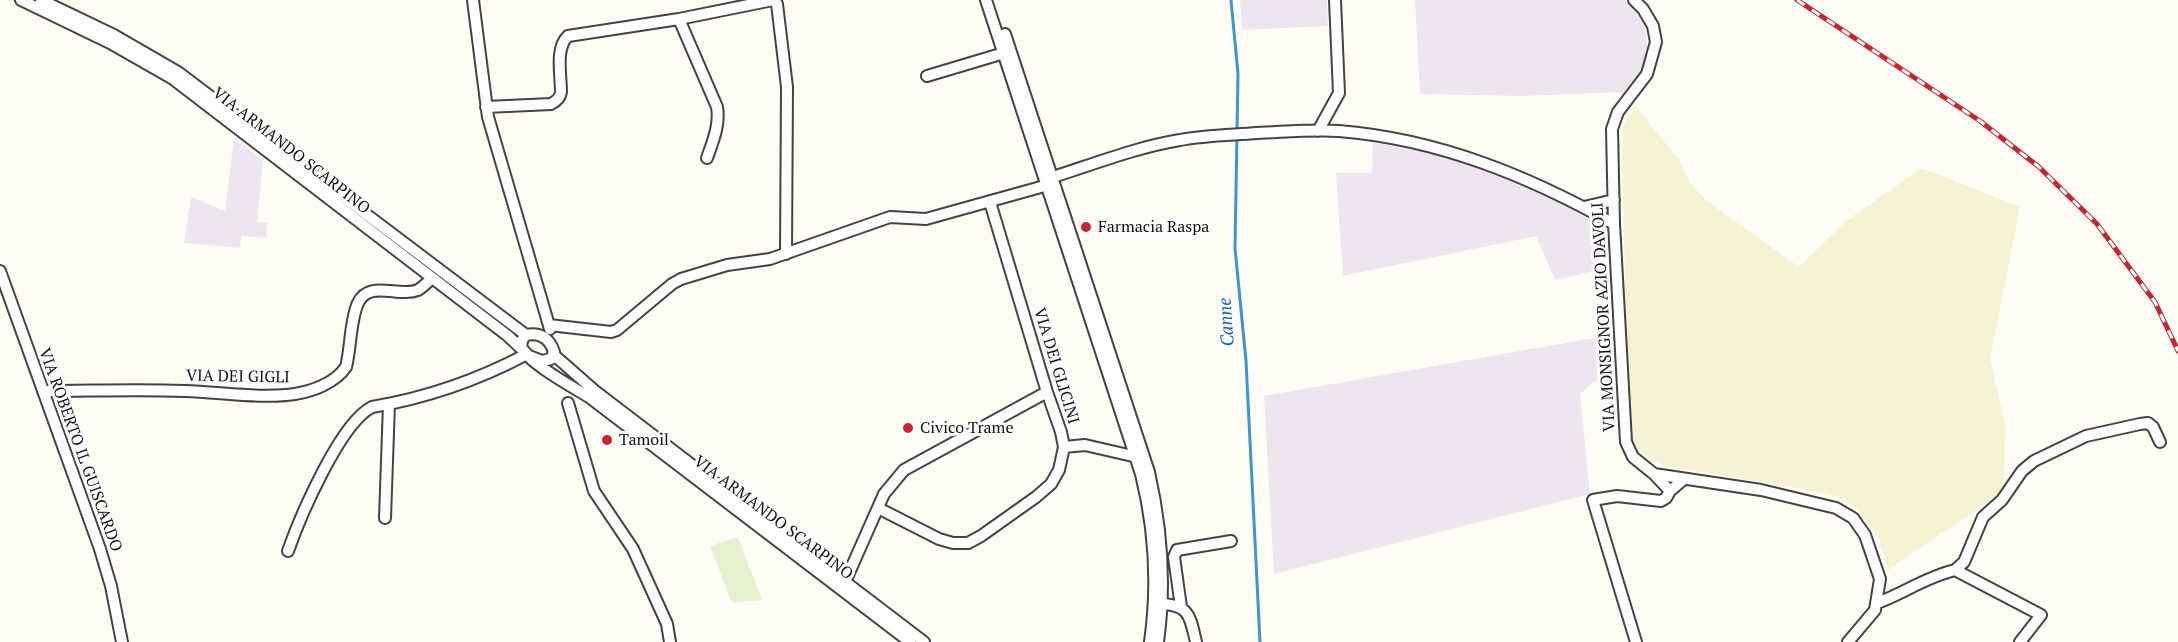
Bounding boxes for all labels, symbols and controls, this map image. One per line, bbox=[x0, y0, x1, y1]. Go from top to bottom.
street label: VIA ARMANDO SCARPINO bbox=[208, 84, 374, 218]
street label: VIA MONSIGNOR AZIO DAVOLI bbox=[1588, 202, 1620, 432]
place label: Farmacia Raspa bbox=[1098, 217, 1209, 237]
marker: Farmacia Raspa bbox=[1079, 220, 1093, 234]
water label: Canne bbox=[1215, 297, 1239, 347]
street label: VIA DEI GLICINI bbox=[1029, 306, 1083, 426]
street label: VIA ROBERTO IL GUISCARDO bbox=[34, 346, 126, 554]
street label: VIA DEI GIGLI bbox=[186, 366, 290, 388]
place label: Civico Trame bbox=[920, 418, 1013, 438]
marker: Civico Trame bbox=[901, 421, 915, 435]
place label: Tamoil bbox=[619, 430, 669, 450]
marker: Tamoil bbox=[600, 433, 614, 447]
street label: VIA ARMANDO SCARPINO bbox=[690, 452, 856, 584]

